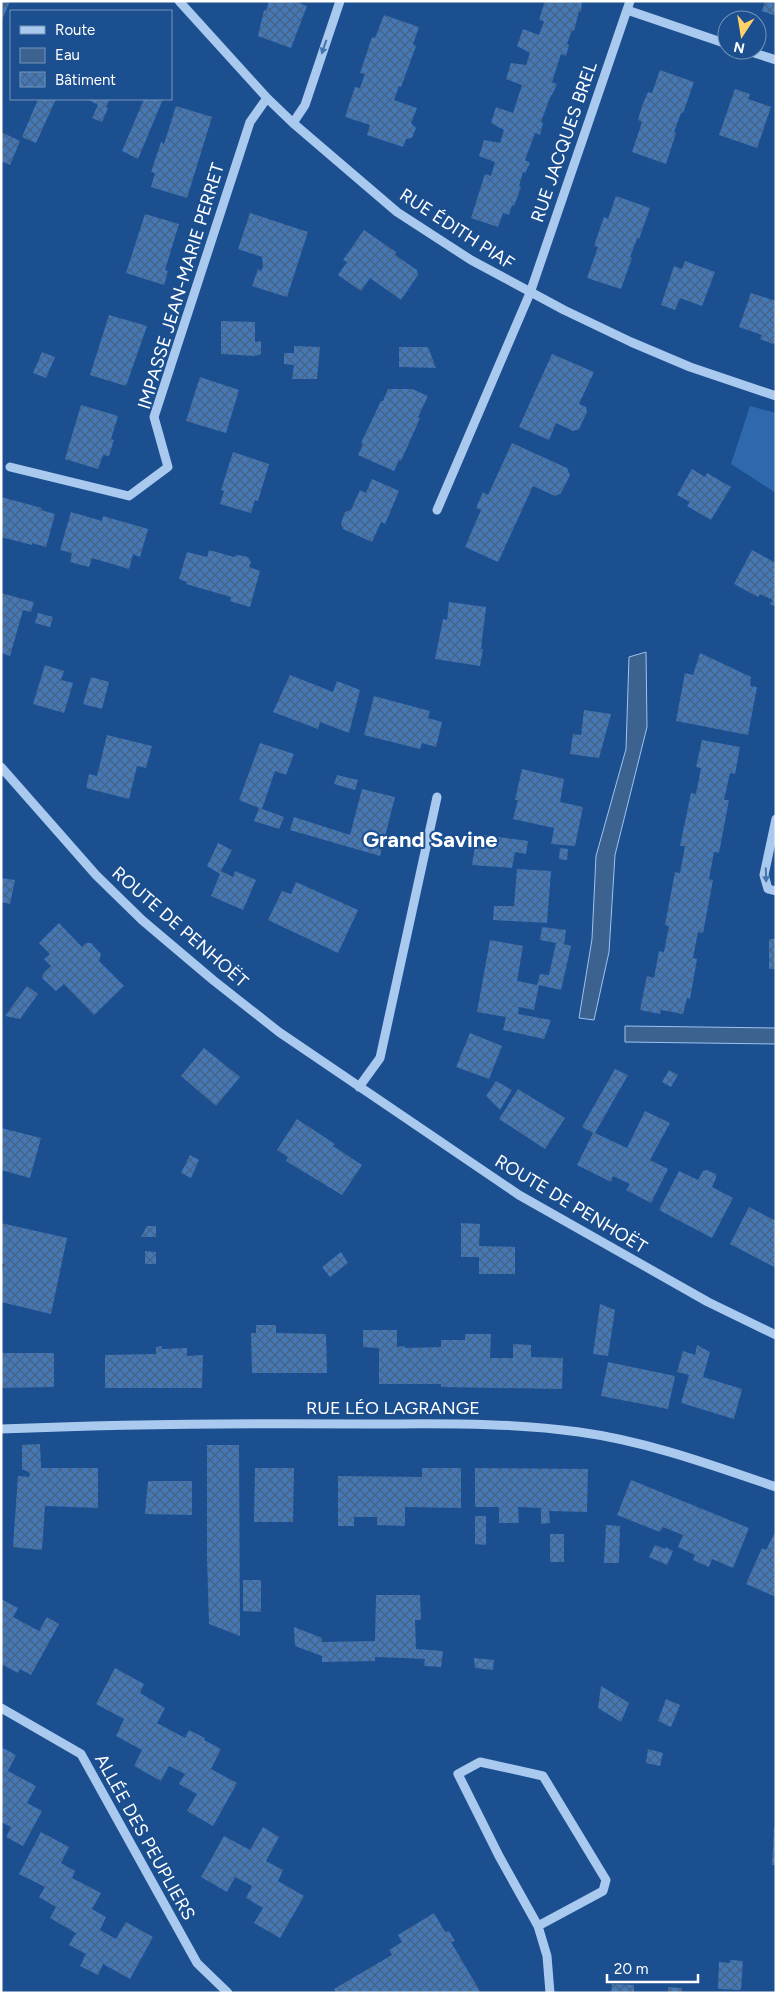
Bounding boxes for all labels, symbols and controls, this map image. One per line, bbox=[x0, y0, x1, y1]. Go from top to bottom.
legend bbox=[10, 10, 172, 100]
north arrow bbox=[717, 10, 767, 60]
text: Route bbox=[55, 21, 95, 39]
text: N bbox=[732, 38, 746, 57]
one-way arrow bbox=[320, 40, 328, 55]
text: Eau bbox=[55, 46, 80, 64]
street label: RUE JACQUES BREL bbox=[526, 58, 602, 225]
text: Bâtiment bbox=[55, 71, 116, 89]
street label: IMPASSE JEAN-MARIE PERRET bbox=[133, 160, 229, 412]
street label: RUE ÉDITH PIAF bbox=[396, 184, 519, 274]
district label: Grand Savine bbox=[363, 826, 497, 853]
street label: ROUTE DE PENHOËT bbox=[107, 862, 253, 992]
one-way arrow bbox=[763, 867, 771, 883]
street label: ROUTE DE PENHOËT bbox=[491, 1150, 651, 1258]
street label: RUE LÉO LAGRANGE bbox=[306, 1397, 480, 1419]
street label: ALLÉE DES PEUPLIERS bbox=[90, 1750, 200, 1924]
scale bar bbox=[607, 1952, 698, 1984]
text: 20 m bbox=[614, 1960, 648, 1978]

